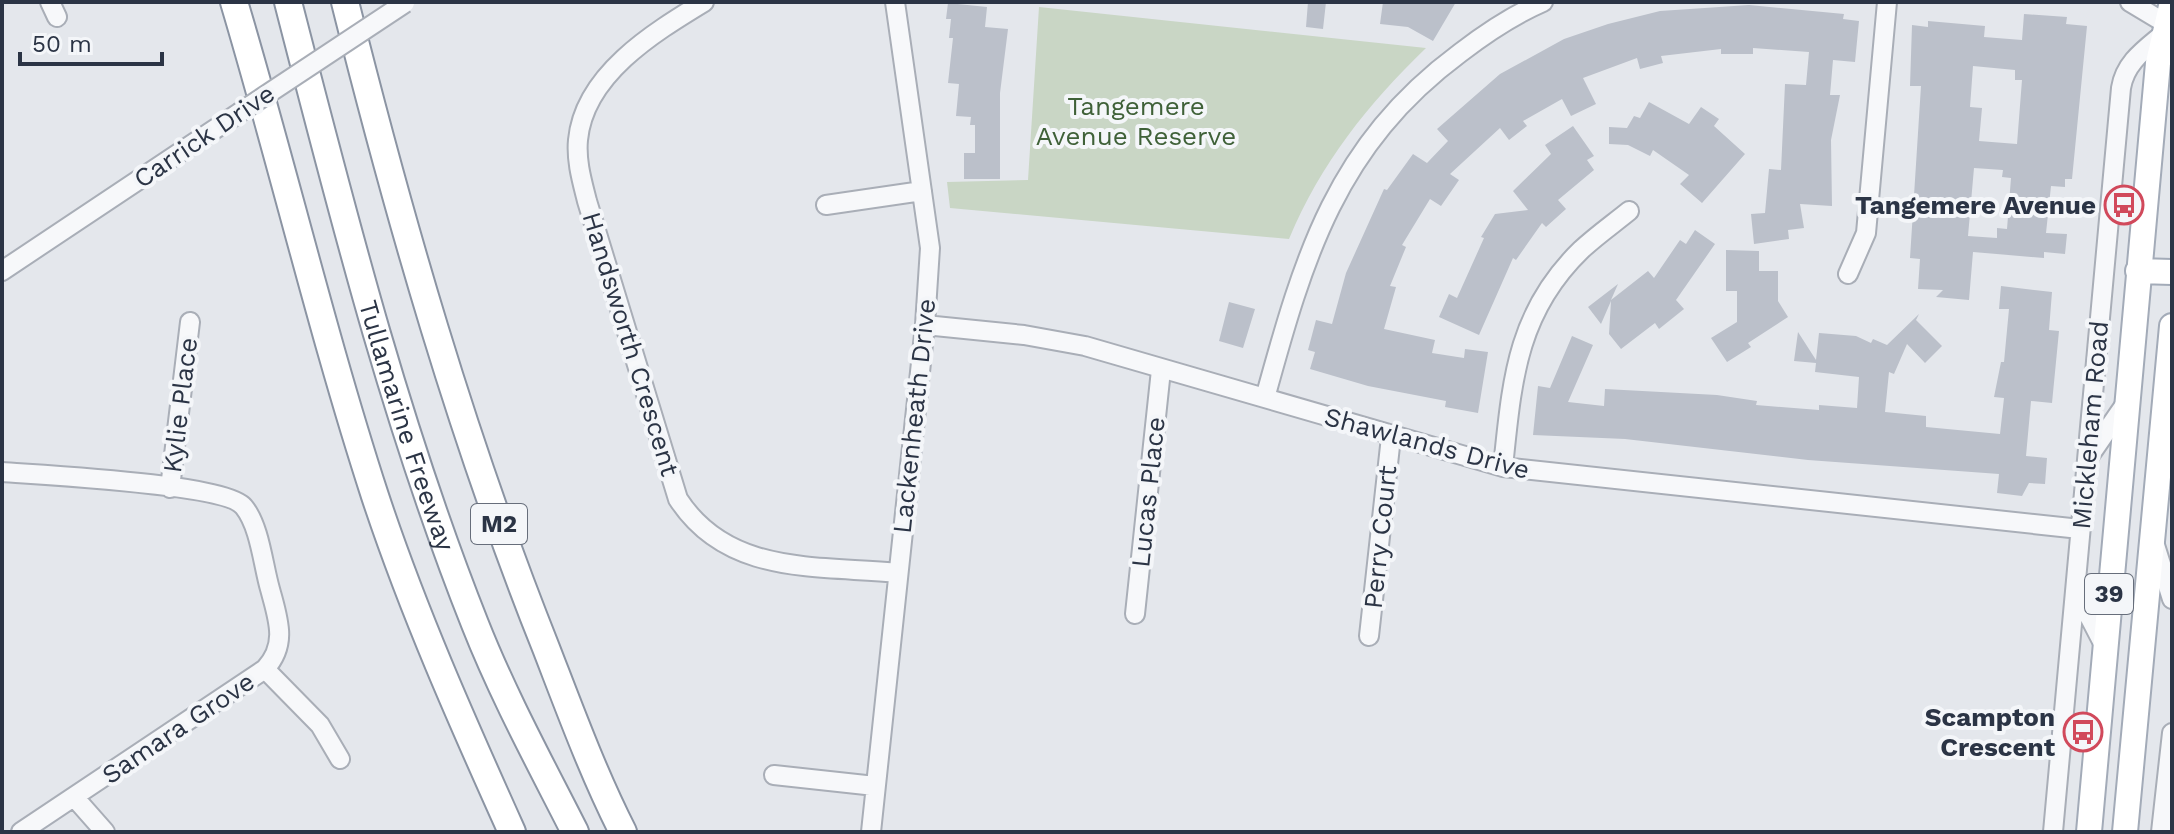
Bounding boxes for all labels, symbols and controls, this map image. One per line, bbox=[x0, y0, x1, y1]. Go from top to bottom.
scale bar bbox=[20, 16, 162, 66]
text: 50 m bbox=[32, 30, 92, 58]
street label: Carrick Drive bbox=[128, 78, 280, 194]
park label: Tangemere Avenue Reserve bbox=[1036, 91, 1236, 151]
bus stop icon: Tangemere Avenue bbox=[2103, 184, 2145, 226]
place label: Tangemere Avenue bbox=[1855, 190, 2096, 220]
street label: Handsworth Crescent bbox=[577, 208, 686, 480]
street label: Tullamarine Freeway bbox=[353, 297, 461, 555]
street label: Lackenheath Drive bbox=[887, 297, 941, 535]
street label: Mickleham Road bbox=[2066, 319, 2114, 531]
street label: Kylie Place bbox=[157, 336, 203, 474]
street label: Shawlands Drive bbox=[1321, 401, 1533, 485]
street label: Lucas Place bbox=[1125, 415, 1171, 569]
street label: Perry Court bbox=[1358, 464, 1402, 610]
road number: M2 bbox=[471, 504, 527, 544]
road number: 39 bbox=[2085, 574, 2133, 614]
street label: Samara Grove bbox=[96, 666, 260, 790]
place label: Scampton Crescent bbox=[1925, 702, 2056, 762]
bus stop icon: Scampton Crescent bbox=[2062, 711, 2104, 753]

